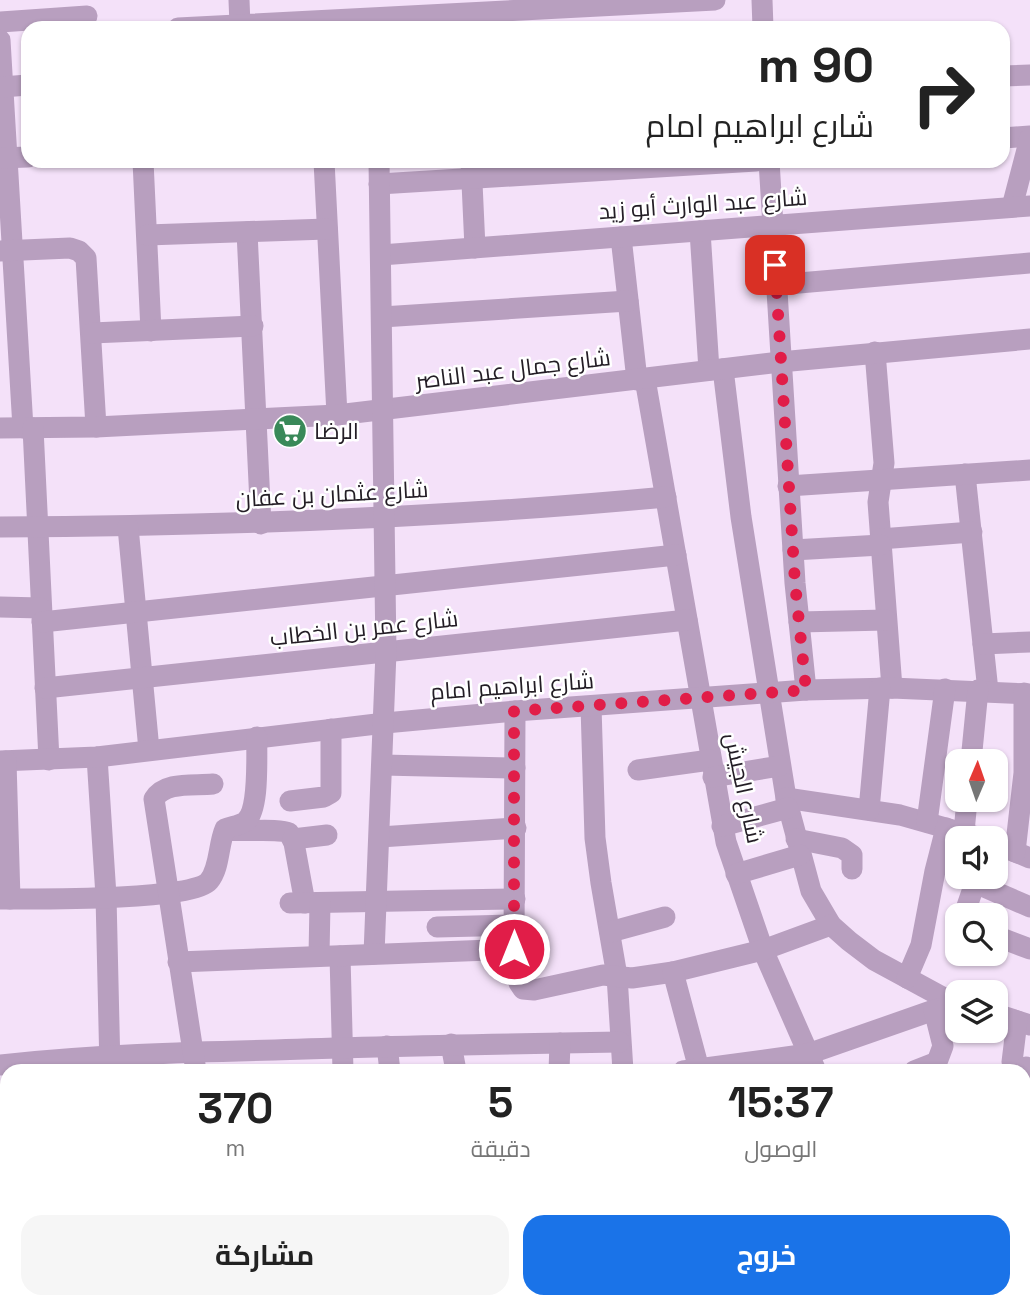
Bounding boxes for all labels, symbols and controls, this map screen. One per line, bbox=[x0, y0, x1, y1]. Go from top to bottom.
text: 90 m bbox=[758, 34, 874, 96]
icon: right bbox=[898, 49, 989, 140]
text: شارع ابراهيم امام bbox=[646, 106, 874, 146]
street label: شارع عبد الوارث أبو زيد bbox=[598, 182, 808, 227]
pin bbox=[745, 235, 805, 295]
icon: arrive bbox=[756, 246, 794, 284]
street label: شارع جمال عبد الناصر bbox=[412, 342, 612, 397]
supermarket icon: الرضا bbox=[271, 412, 309, 450]
place label: الرضا bbox=[314, 416, 359, 446]
street label: شارع عثمان بن عفان bbox=[235, 474, 429, 515]
street label: شارع عمر بن الخطاب bbox=[268, 603, 460, 654]
street label: شارع ابراهيم امام bbox=[429, 665, 595, 708]
street label: شارع الجيش bbox=[717, 730, 770, 846]
north arrow bbox=[945, 749, 1008, 812]
map controls bbox=[945, 749, 1008, 1043]
button: sound bbox=[945, 826, 1008, 889]
button: search bbox=[945, 903, 1008, 966]
position arrow bbox=[477, 912, 551, 986]
button: layers bbox=[945, 980, 1008, 1043]
text: 5 bbox=[488, 1076, 513, 1129]
text: 15:37 bbox=[728, 1076, 834, 1129]
text: 370 bbox=[197, 1082, 273, 1135]
text: m bbox=[226, 1133, 245, 1163]
text: دقيقة bbox=[471, 1134, 531, 1164]
text: الوصول bbox=[744, 1134, 817, 1164]
button: مشاركة bbox=[21, 1215, 509, 1295]
button: خروج bbox=[523, 1215, 1010, 1295]

